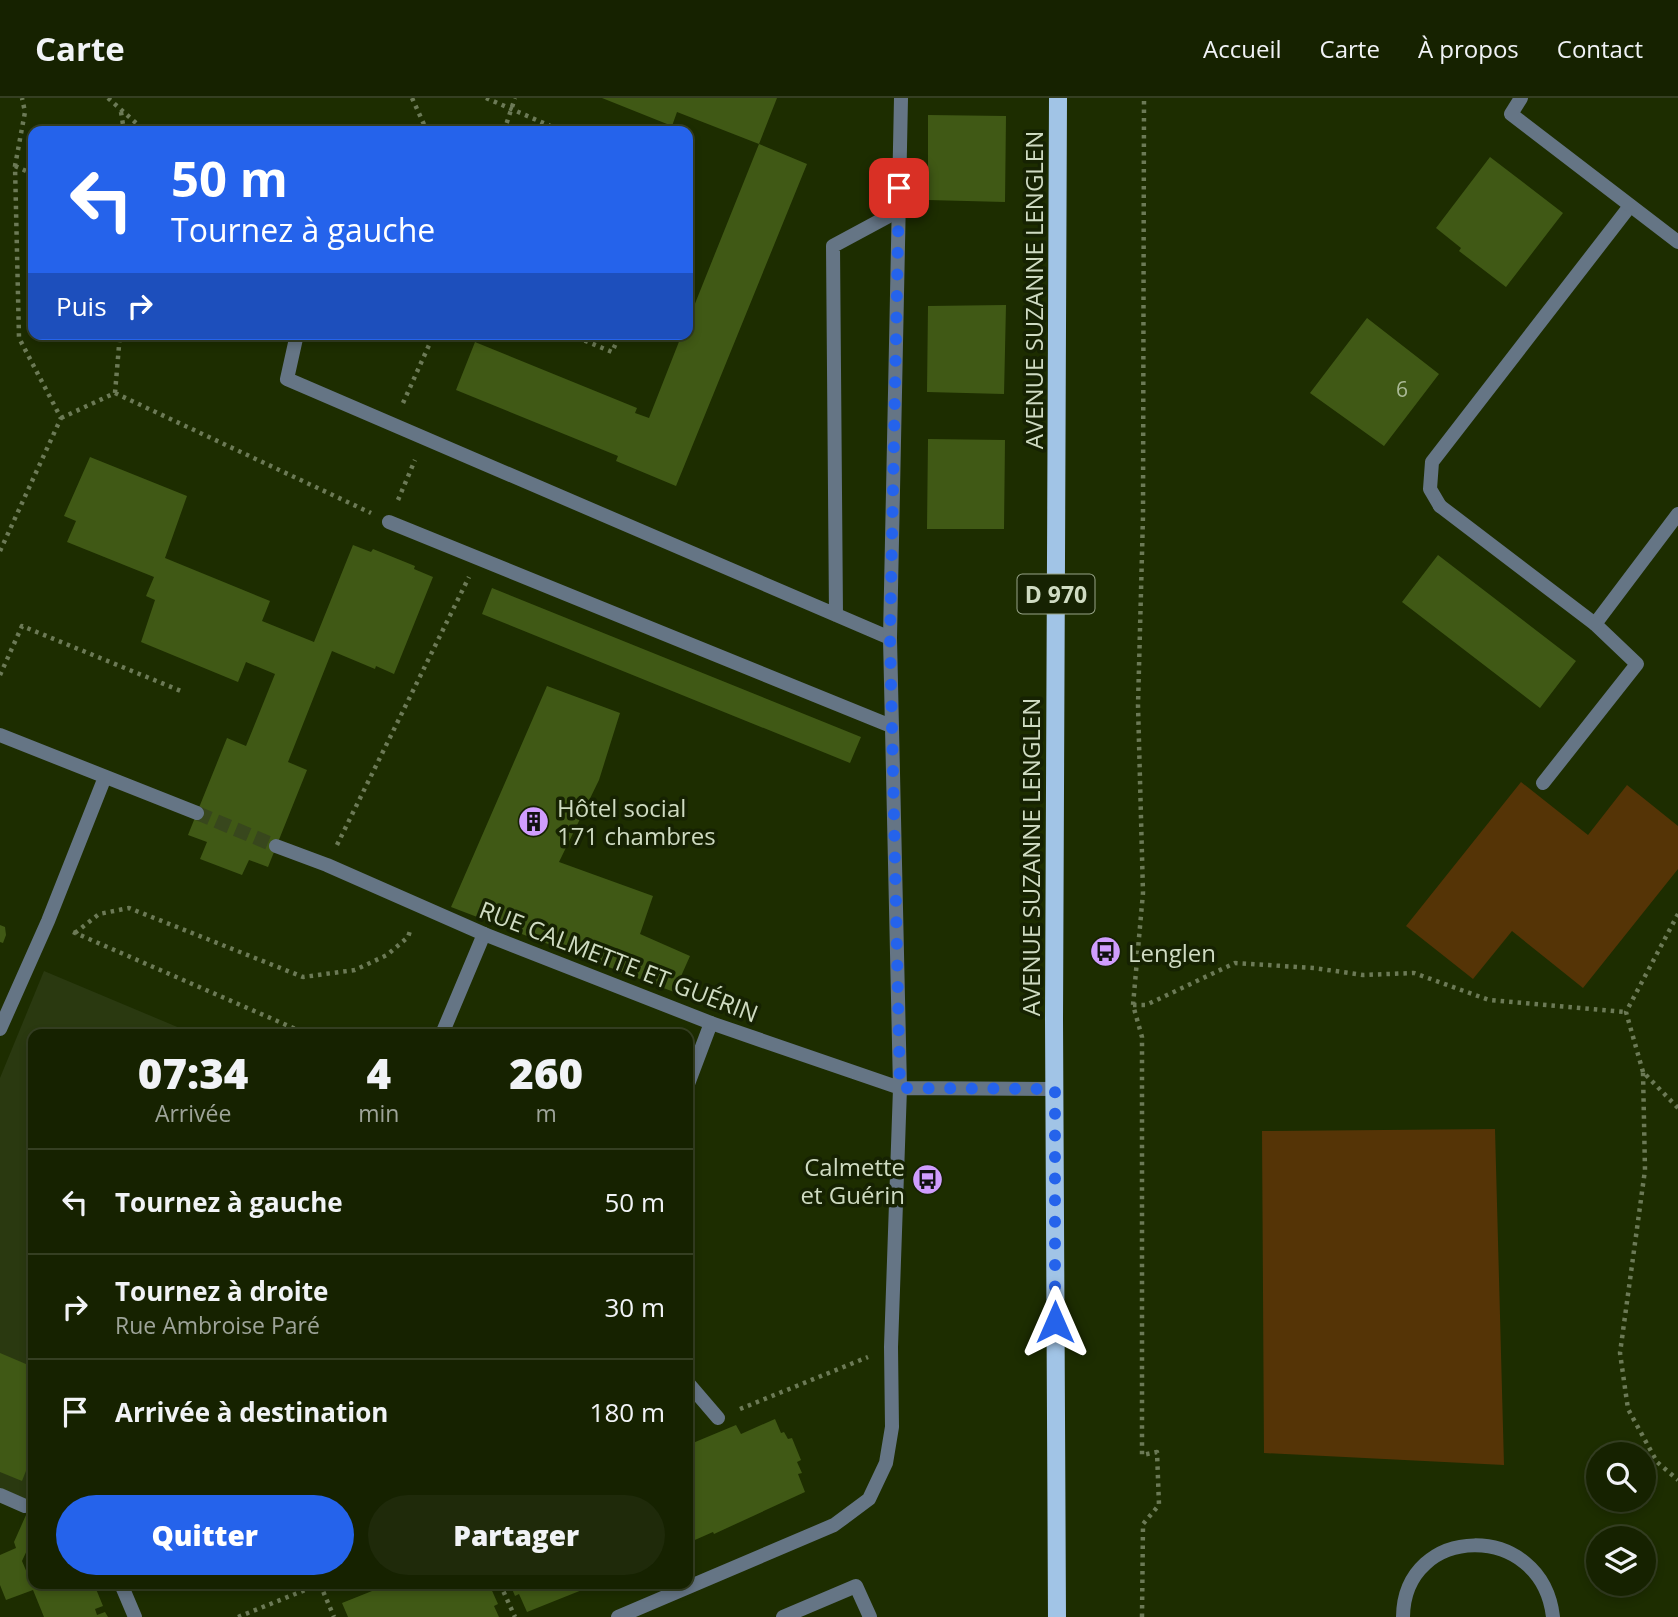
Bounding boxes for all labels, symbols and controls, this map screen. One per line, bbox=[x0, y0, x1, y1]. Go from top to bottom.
text: Carte bbox=[35, 26, 125, 71]
text: Accueil bbox=[1203, 32, 1282, 65]
text: Carte bbox=[1320, 32, 1380, 65]
text: À propos bbox=[1418, 32, 1519, 65]
text: Contact bbox=[1557, 32, 1643, 65]
street label: AVENUE SUZANNE LENGLEN bbox=[1017, 131, 1050, 449]
text: 50 m bbox=[171, 145, 288, 211]
icon: left bbox=[56, 154, 147, 245]
pin bbox=[869, 158, 929, 218]
icon: arrive bbox=[880, 169, 918, 207]
text: Tournez à gauche bbox=[171, 208, 435, 251]
icon: right bbox=[121, 287, 159, 325]
text: Puis bbox=[56, 288, 107, 324]
house number: 6 bbox=[1396, 375, 1408, 403]
road number: D 970 bbox=[1018, 574, 1094, 614]
street label: AVENUE SUZANNE LENGLEN bbox=[1014, 698, 1047, 1016]
place label: Hôtel social 171 chambres bbox=[557, 791, 716, 852]
building icon: Hôtel social 171 chambres bbox=[517, 804, 551, 838]
street label: RUE CALMETTE ET GUÉRIN bbox=[475, 893, 763, 1029]
bus stop icon: Lenglen bbox=[1088, 935, 1122, 969]
place label: Lenglen bbox=[1128, 936, 1216, 969]
text: 07:34 bbox=[138, 1044, 248, 1101]
text: 4 bbox=[367, 1044, 391, 1101]
text: 260 bbox=[509, 1044, 583, 1101]
text: Arrivée bbox=[155, 1097, 231, 1129]
text: min bbox=[358, 1097, 399, 1129]
text: m bbox=[536, 1097, 557, 1129]
place label: Calmette et Guérin bbox=[801, 1150, 905, 1211]
bus stop icon: Calmette et Guérin bbox=[911, 1163, 945, 1197]
icon: left bbox=[56, 1183, 94, 1221]
text: Tournez à gauche bbox=[115, 1184, 343, 1220]
text: 50 m bbox=[604, 1184, 665, 1220]
text: Tournez à droite bbox=[115, 1273, 328, 1309]
position arrow bbox=[1018, 1285, 1092, 1359]
icon: right bbox=[56, 1288, 94, 1326]
text: 30 m bbox=[604, 1289, 665, 1325]
text: Rue Ambroise Paré bbox=[115, 1309, 320, 1341]
icon: arrive bbox=[56, 1393, 94, 1431]
text: Arrivée à destination bbox=[115, 1394, 388, 1430]
text: 180 m bbox=[590, 1394, 665, 1430]
map controls bbox=[1586, 1442, 1656, 1596]
button: search bbox=[1586, 1442, 1656, 1512]
button: Quitter bbox=[56, 1495, 354, 1575]
button: Partager bbox=[368, 1495, 665, 1575]
button: layers bbox=[1586, 1526, 1656, 1596]

